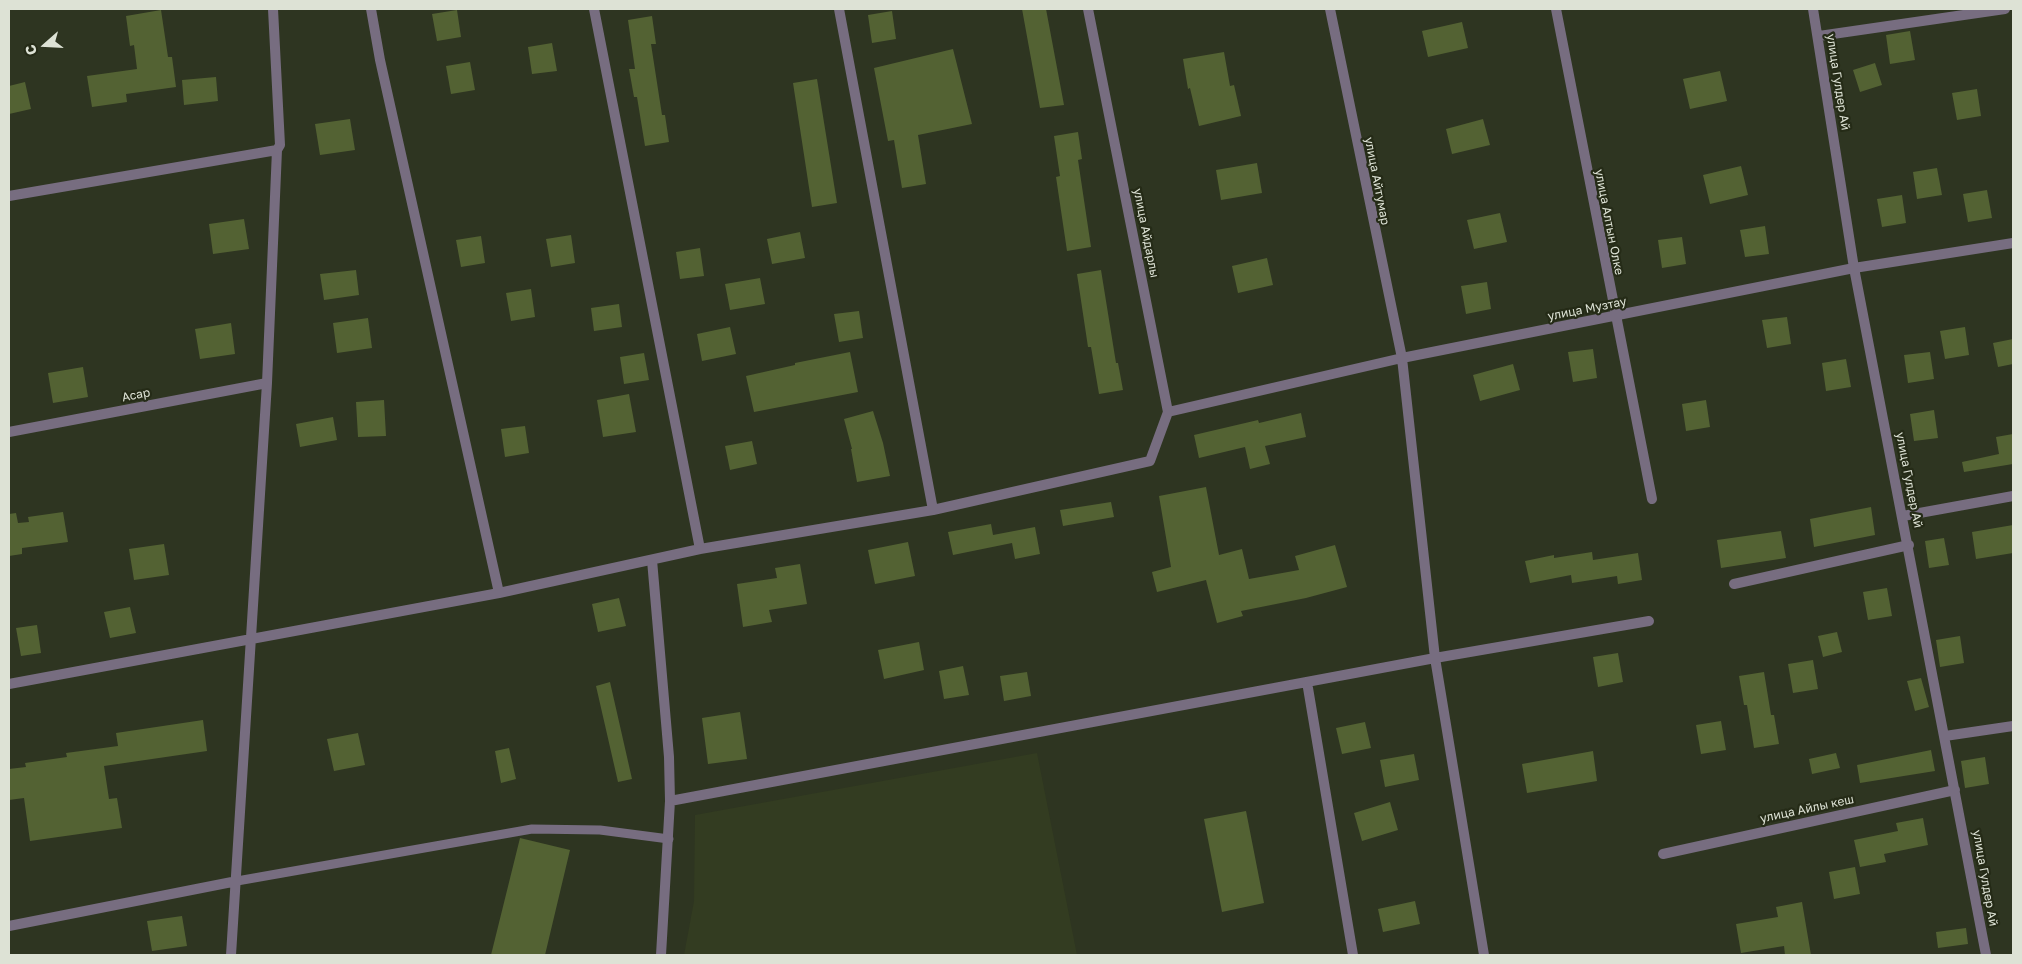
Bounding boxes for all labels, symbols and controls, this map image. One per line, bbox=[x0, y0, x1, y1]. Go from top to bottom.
north arrow bbox=[20, 20, 70, 70]
street label: улица Гулдер Ай bbox=[1823, 33, 1853, 131]
text: С bbox=[21, 43, 40, 58]
street label: улица Айтумар bbox=[1361, 136, 1393, 226]
street label: улица Алтын Олке bbox=[1592, 168, 1626, 276]
street label: улица Айдарлы bbox=[1130, 187, 1162, 279]
street label: улица Музтау bbox=[1546, 294, 1628, 324]
street label: Асар bbox=[121, 385, 151, 405]
street label: улица Гулдер Ай bbox=[1893, 431, 1925, 529]
street label: улица Айлы кеш bbox=[1759, 792, 1855, 826]
street label: улица Гулдер Ай bbox=[1969, 829, 2001, 927]

